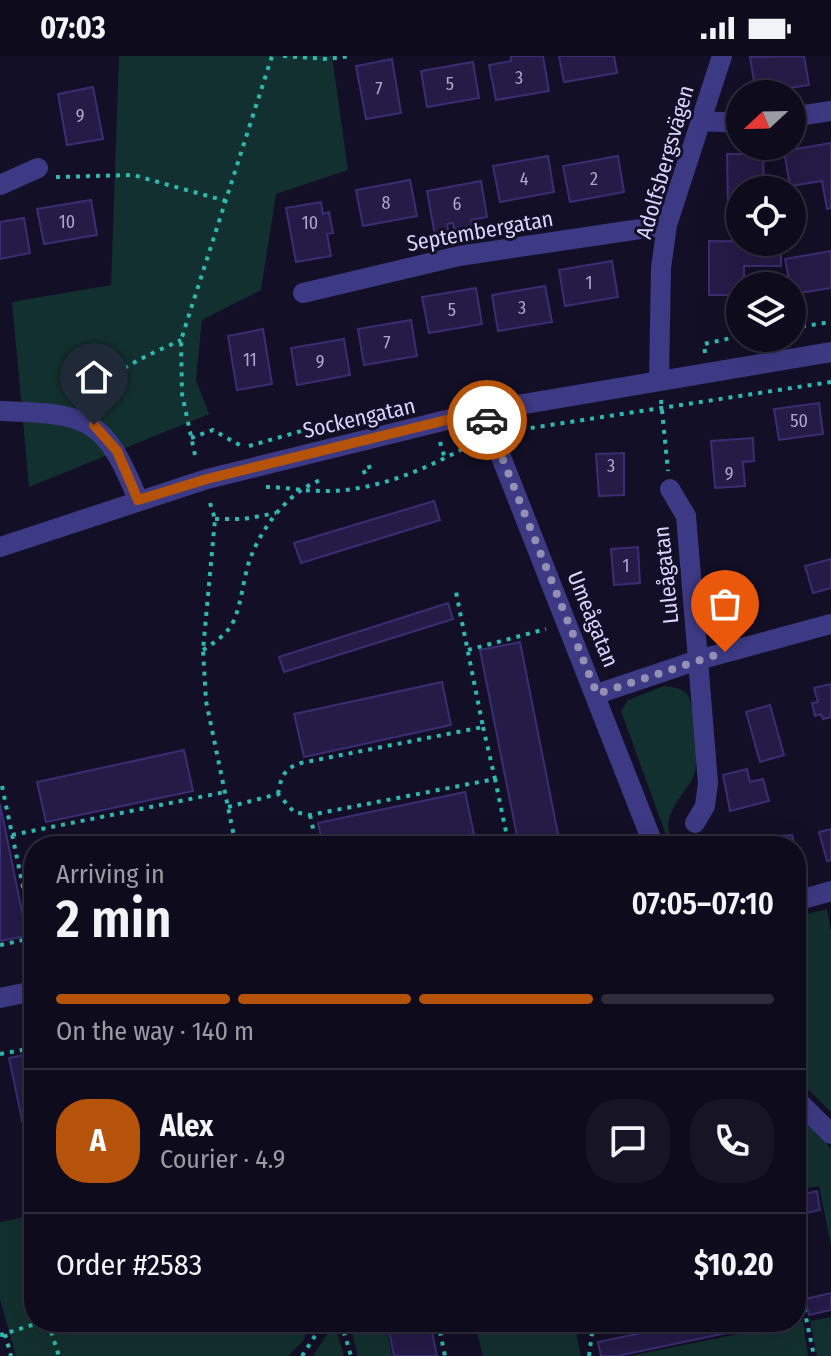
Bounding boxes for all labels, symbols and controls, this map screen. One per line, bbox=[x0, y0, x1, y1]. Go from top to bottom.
text: 07:03 bbox=[40, 10, 106, 46]
house number: 3 bbox=[515, 67, 523, 89]
house number: 5 bbox=[446, 73, 454, 95]
house number: 7 bbox=[375, 78, 383, 100]
north arrow bbox=[726, 80, 806, 160]
map controls bbox=[726, 80, 806, 352]
street label: Adolfsbergsvägen bbox=[630, 82, 700, 242]
house number: 9 bbox=[76, 105, 84, 127]
house number: 4 bbox=[520, 168, 529, 190]
house number: 2 bbox=[590, 168, 598, 190]
button: locate bbox=[726, 176, 806, 256]
house number: 8 bbox=[382, 192, 391, 214]
house number: 6 bbox=[453, 193, 462, 215]
street label: Septembergatan bbox=[405, 205, 555, 257]
house number: 10 bbox=[59, 211, 75, 233]
house number: 10 bbox=[302, 212, 318, 234]
house number: 1 bbox=[585, 272, 593, 294]
button: layers bbox=[726, 272, 806, 352]
house number: 3 bbox=[518, 297, 526, 319]
house number: 5 bbox=[448, 299, 456, 321]
house number: 7 bbox=[383, 332, 391, 354]
pin bbox=[60, 343, 128, 425]
house number: 11 bbox=[243, 349, 257, 371]
house number: 9 bbox=[316, 351, 324, 373]
icon: home bbox=[72, 355, 116, 399]
courier bbox=[447, 380, 527, 460]
street label: Sockengatan bbox=[300, 392, 418, 444]
icon: car bbox=[465, 398, 509, 442]
house number: 50 bbox=[790, 410, 808, 432]
house number: 3 bbox=[607, 455, 615, 477]
house number: 9 bbox=[725, 463, 733, 485]
street label: Luleågatan bbox=[647, 525, 685, 625]
house number: 1 bbox=[622, 555, 630, 577]
street label: Umeågatan bbox=[562, 567, 624, 671]
pin bbox=[691, 570, 759, 652]
icon: bag bbox=[703, 582, 747, 626]
text: Arriving in bbox=[56, 859, 165, 890]
text: 07:05–07:10 bbox=[631, 886, 774, 922]
text: 2 min bbox=[56, 888, 172, 951]
text: On the way · 140 m bbox=[56, 1016, 254, 1047]
button: chat bbox=[586, 1099, 670, 1183]
button: phone bbox=[690, 1099, 774, 1183]
text: Alex bbox=[160, 1108, 213, 1144]
text: A bbox=[90, 1123, 106, 1159]
text: Courier · 4.9 bbox=[160, 1144, 285, 1175]
text: Order #2583 bbox=[56, 1247, 202, 1283]
text: $10.20 bbox=[694, 1247, 774, 1283]

